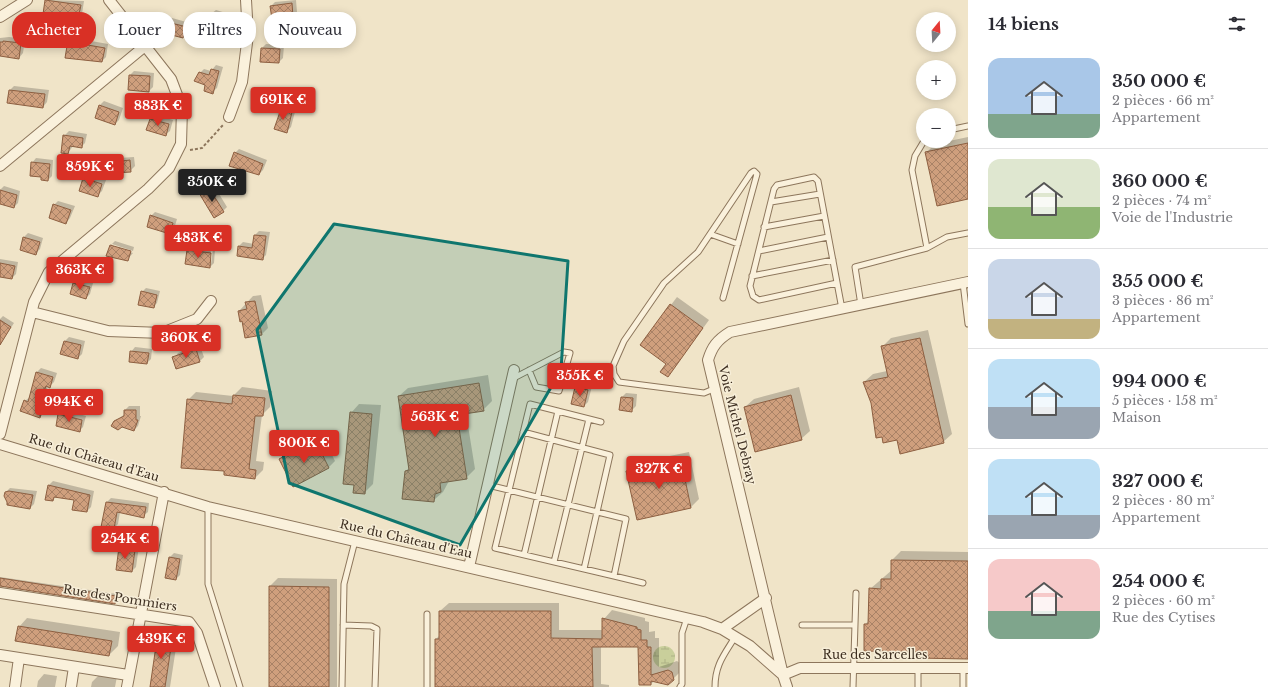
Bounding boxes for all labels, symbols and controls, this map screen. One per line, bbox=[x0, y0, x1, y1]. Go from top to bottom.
chip: Acheter bbox=[12, 12, 96, 48]
chip: Louer bbox=[104, 12, 175, 48]
chip: Filtres bbox=[183, 12, 256, 48]
chip: Nouveau bbox=[264, 12, 356, 48]
north arrow bbox=[916, 12, 956, 52]
map controls bbox=[916, 12, 956, 148]
icon: filters bbox=[1226, 13, 1248, 35]
text: 14 biens bbox=[988, 14, 1059, 35]
button: + bbox=[916, 60, 956, 100]
text: 350 000 € bbox=[1112, 71, 1206, 92]
icon: home bbox=[1020, 74, 1068, 122]
pin: 691K € bbox=[250, 87, 316, 121]
text: 691K € bbox=[260, 91, 306, 108]
text: 2 pièces · 66 m² bbox=[1112, 92, 1214, 109]
pin: 883K € bbox=[125, 93, 191, 127]
text: 883K € bbox=[134, 97, 182, 114]
button: − bbox=[916, 108, 956, 148]
text: Appartement bbox=[1112, 109, 1201, 126]
pin: 859K € bbox=[57, 154, 123, 188]
text: 859K € bbox=[66, 158, 114, 175]
pin: 350K € bbox=[179, 169, 245, 203]
text: 360 000 € bbox=[1112, 171, 1208, 192]
text: 350K € bbox=[187, 173, 237, 190]
icon: home bbox=[1020, 175, 1068, 223]
text: 2 pièces · 74 m² bbox=[1112, 192, 1211, 209]
text: Voie de l'Industrie bbox=[1112, 209, 1233, 226]
pin: 483K € bbox=[165, 225, 231, 259]
text: 483K € bbox=[174, 229, 222, 246]
pin: 363K € bbox=[47, 257, 113, 291]
text: 363K € bbox=[55, 261, 105, 278]
text: 355 000 € bbox=[1112, 271, 1204, 292]
icon: home bbox=[1020, 275, 1068, 323]
text: 3 pièces · 86 m² bbox=[1112, 292, 1214, 309]
text: Appartement bbox=[1112, 309, 1201, 326]
pin: 360K € bbox=[153, 325, 219, 359]
text: 360K € bbox=[161, 329, 211, 346]
pin: 355K € bbox=[547, 363, 613, 397]
street label: Voie Michel Debray bbox=[715, 363, 760, 486]
text: 355K € bbox=[556, 367, 604, 384]
text: 994 000 € bbox=[1112, 371, 1207, 392]
icon: home bbox=[1020, 375, 1068, 423]
pin: 994K € bbox=[36, 389, 102, 423]
text: 5 pièces · 158 m² bbox=[1112, 392, 1218, 409]
text: 994K € bbox=[44, 393, 94, 410]
pin: 563K € bbox=[402, 404, 468, 438]
text: 563K € bbox=[411, 408, 459, 425]
text: Maison bbox=[1112, 409, 1161, 426]
pin: 800K € bbox=[271, 430, 337, 464]
street label: Rue du Château d'Eau bbox=[27, 431, 161, 485]
text: 800K € bbox=[278, 434, 330, 451]
pin: 327K € bbox=[626, 456, 692, 490]
text: 327K € bbox=[635, 460, 683, 477]
text: 327 000 € bbox=[1112, 471, 1203, 492]
icon: home bbox=[1020, 475, 1068, 523]
text: 2 pièces · 80 m² bbox=[1112, 492, 1214, 509]
text: Appartement bbox=[1112, 509, 1201, 526]
street label: Rue du Château d'Eau bbox=[338, 516, 474, 561]
pin: 254K € bbox=[92, 526, 158, 560]
text: 254K € bbox=[101, 530, 149, 547]
text: 254 000 € bbox=[1112, 571, 1205, 592]
icon: home bbox=[1020, 575, 1068, 623]
street label: Rue des Pommiers bbox=[62, 581, 178, 614]
text: 2 pièces · 60 m² bbox=[1112, 592, 1215, 609]
text: Rue des Cytises bbox=[1112, 609, 1215, 626]
pin: 439K € bbox=[128, 626, 194, 660]
text: 439K € bbox=[136, 630, 186, 647]
street label: Rue des Sarcelles bbox=[822, 647, 928, 662]

